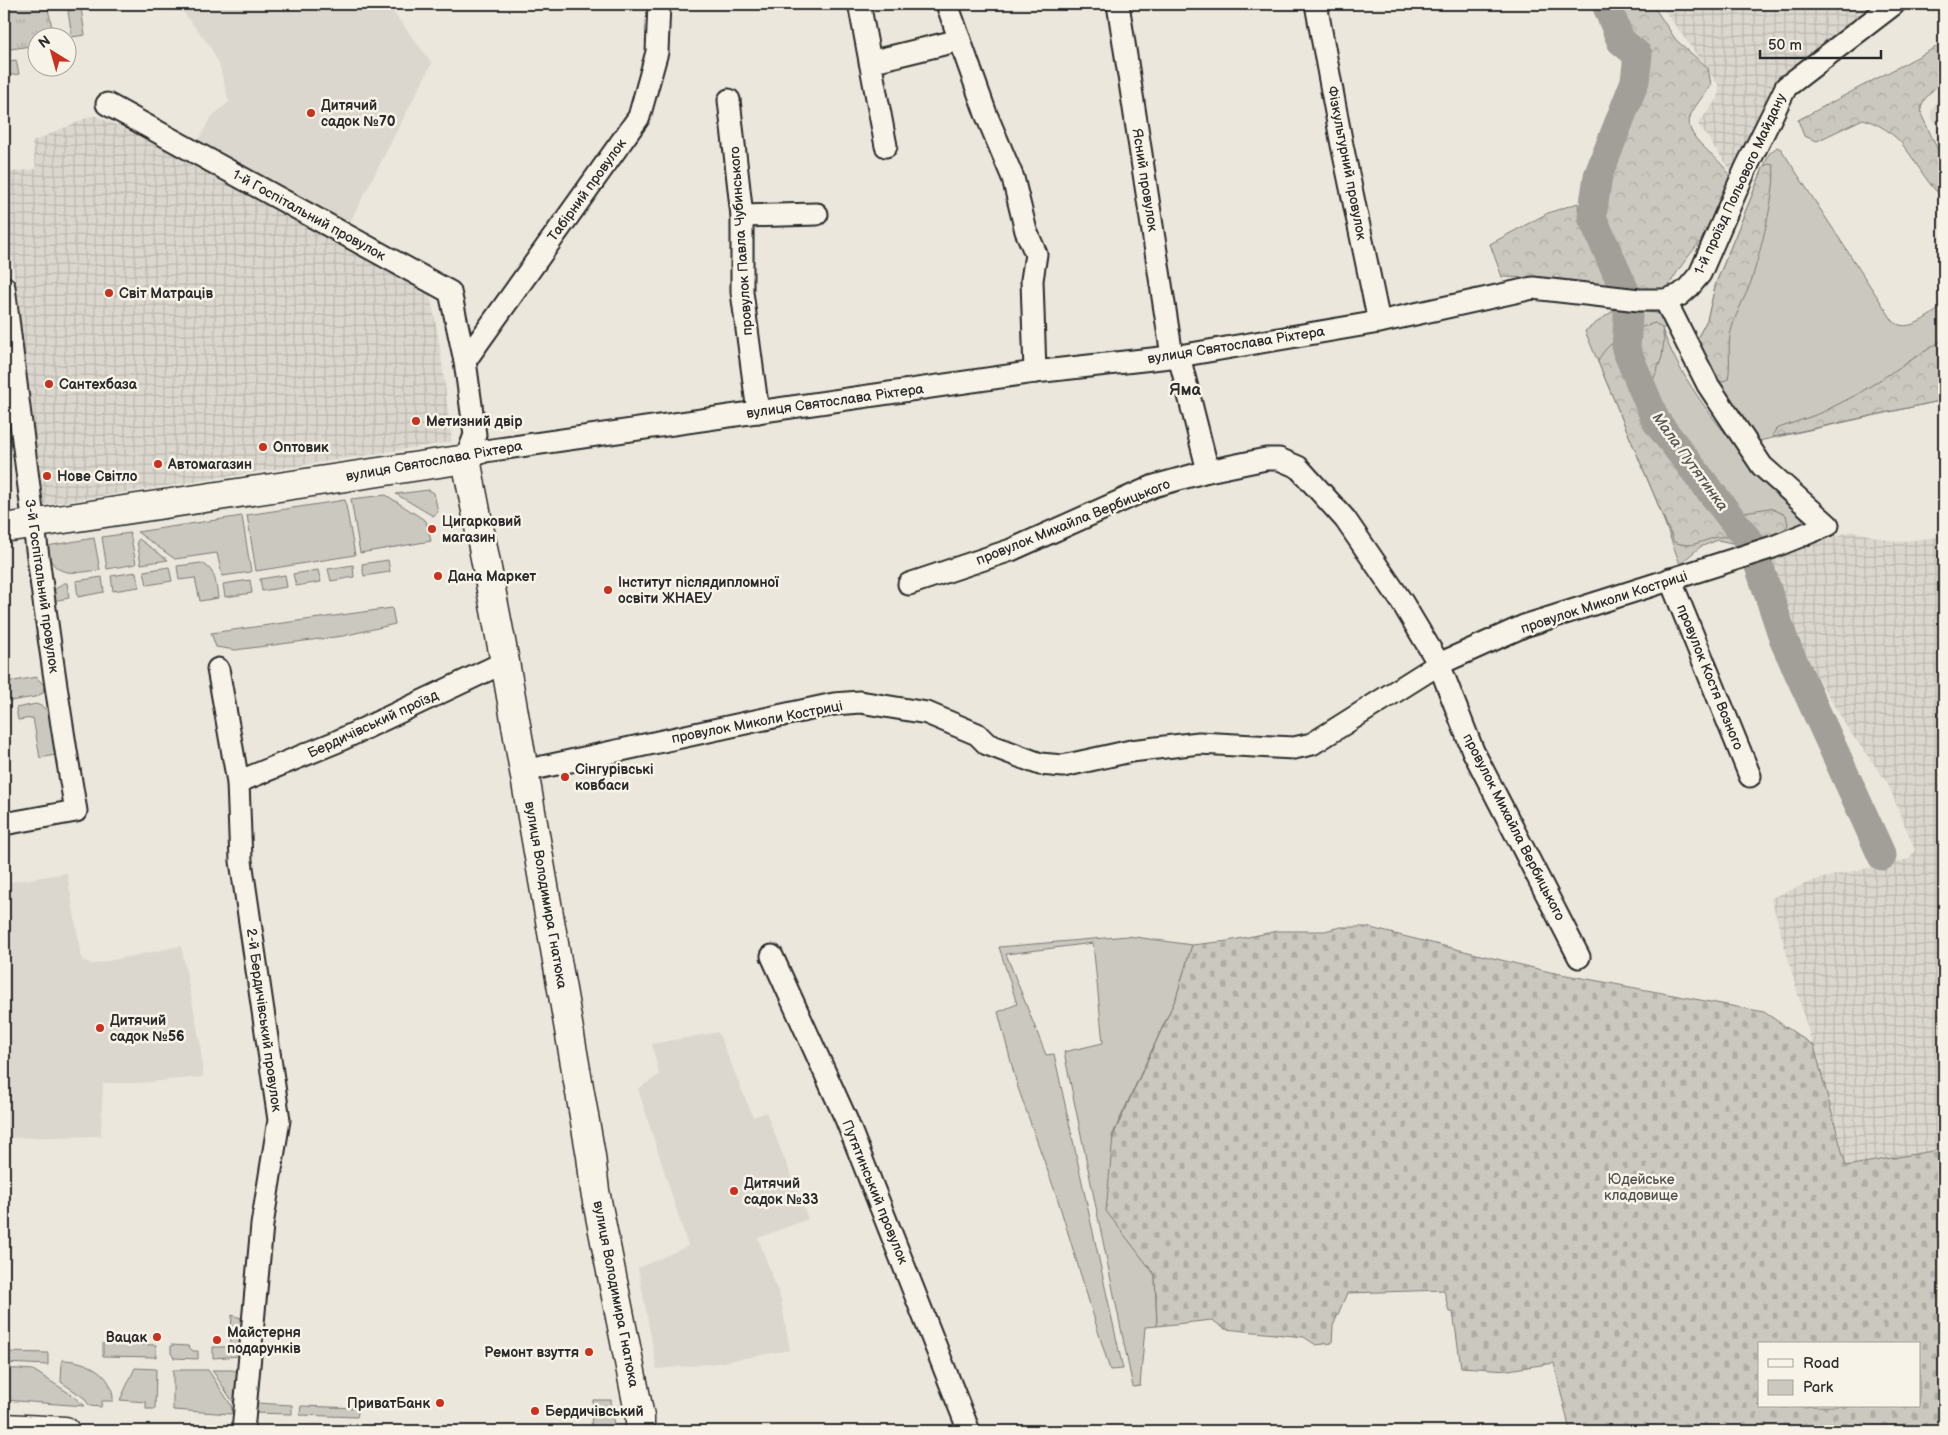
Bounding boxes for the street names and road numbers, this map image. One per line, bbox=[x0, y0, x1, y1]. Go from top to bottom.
street label: Фізкультурний провулок bbox=[1324, 84, 1370, 242]
street label: 1-й проїзд Польового Майдану bbox=[1691, 90, 1790, 277]
street label: Ясний провулок bbox=[1128, 127, 1162, 233]
street label: Табірний провулок bbox=[544, 135, 630, 245]
street label: провулок Павла Чубинського bbox=[726, 146, 756, 336]
street label: 1-й Госпітальний провулок bbox=[229, 166, 389, 265]
street label: вулиця Святослава Ріхтера bbox=[1146, 322, 1326, 367]
street label: вулиця Святослава Ріхтера bbox=[745, 380, 926, 422]
street label: вулиця Святослава Ріхтера bbox=[344, 437, 524, 485]
street label: провулок Михайла Вербицького bbox=[974, 475, 1172, 569]
street label: 3-й Госпітальний провулок bbox=[21, 498, 63, 675]
street label: провулок Миколи Костриці bbox=[1519, 567, 1689, 637]
street label: провулок Костя Возного bbox=[1673, 602, 1747, 752]
street label: Бердичівський проїзд bbox=[305, 686, 441, 762]
street label: провулок Миколи Костриці bbox=[670, 697, 844, 747]
street label: провулок Михайла Вербицького bbox=[1459, 731, 1569, 923]
street label: вулиця Володимира Гнатюка bbox=[521, 800, 571, 991]
street label: 2-й Бердичівський провулок bbox=[243, 927, 285, 1113]
street label: Путятинський провулок bbox=[838, 1117, 912, 1267]
street label: вулиця Володимира Гнатюка bbox=[590, 1199, 643, 1390]

